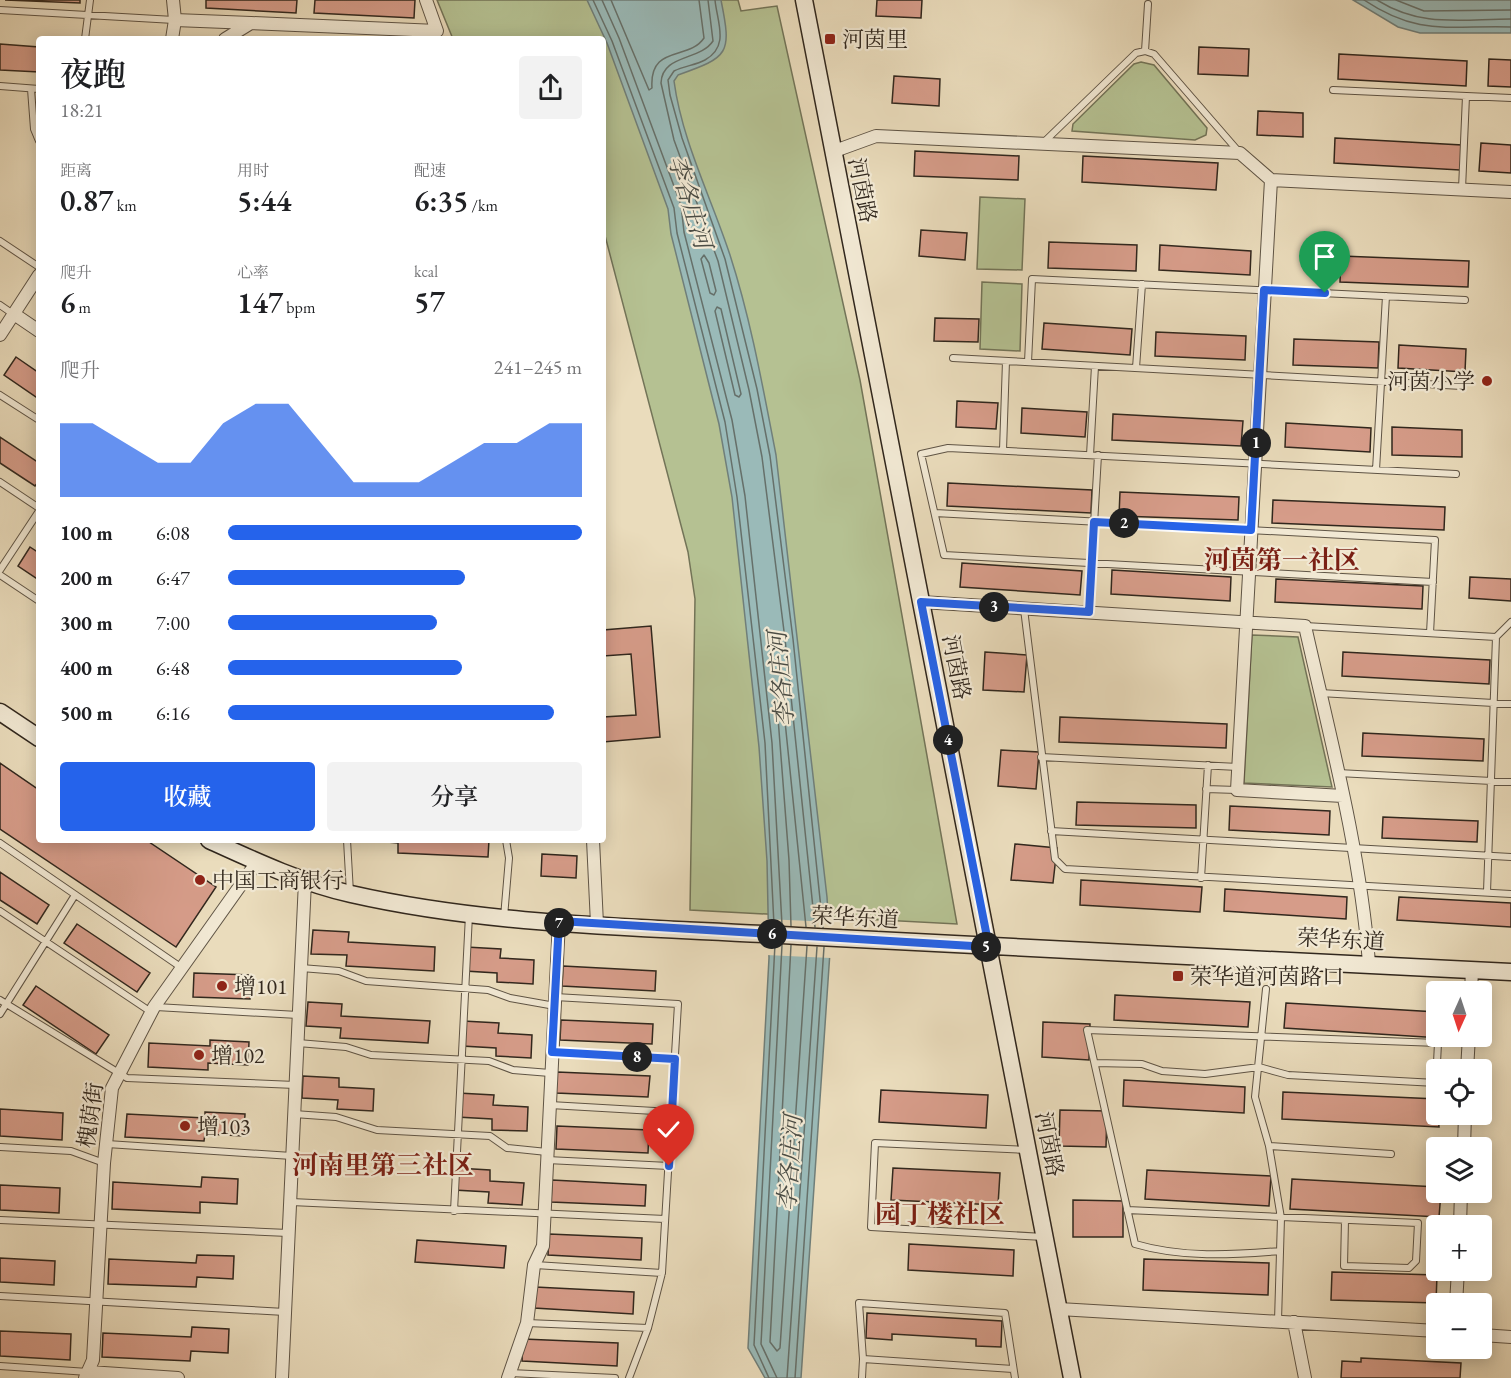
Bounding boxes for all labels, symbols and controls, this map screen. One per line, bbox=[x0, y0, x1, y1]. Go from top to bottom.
place label: 河茵里 bbox=[842, 25, 908, 54]
marker: 河茵里 bbox=[823, 32, 837, 46]
text: 夜跑 bbox=[60, 53, 126, 96]
button: share bbox=[519, 56, 582, 119]
text: 18:21 bbox=[60, 97, 103, 123]
water label: 李各庄河 bbox=[662, 151, 721, 256]
street label: 河茵路 bbox=[842, 155, 883, 225]
text: 距离 bbox=[60, 160, 92, 181]
text: 用时 bbox=[237, 160, 269, 181]
text: 配速 bbox=[414, 160, 446, 181]
text: 0.87 bbox=[60, 181, 113, 220]
text: 5:44 bbox=[237, 181, 291, 220]
text: 6:35 bbox=[414, 181, 468, 220]
text: km bbox=[113, 195, 137, 216]
text: /km bbox=[468, 195, 498, 216]
pin bbox=[1299, 231, 1350, 293]
icon: arrive bbox=[1308, 240, 1341, 273]
text: kcal bbox=[414, 261, 438, 282]
text: 爬升 bbox=[60, 262, 92, 283]
text: 心率 bbox=[237, 262, 269, 283]
text: 57 bbox=[414, 282, 445, 321]
text: 6 bbox=[60, 283, 75, 322]
text: 147 bbox=[237, 283, 283, 322]
text: m bbox=[75, 297, 91, 318]
text: bpm bbox=[283, 297, 315, 318]
text: 241–245 m bbox=[494, 354, 582, 380]
text: 爬升 bbox=[60, 357, 100, 383]
place label: 河茵小学 bbox=[1387, 367, 1475, 396]
marker: 河茵小学 bbox=[1480, 374, 1494, 388]
pin: 1 bbox=[1241, 428, 1271, 458]
text: 1 bbox=[1252, 432, 1260, 453]
pin: 2 bbox=[1109, 508, 1139, 538]
text: 2 bbox=[1120, 512, 1128, 533]
text: 100 m bbox=[60, 520, 113, 546]
text: 6:08 bbox=[156, 520, 190, 546]
district label: 河茵第一社区 bbox=[1204, 543, 1360, 577]
text: 200 m bbox=[60, 565, 113, 591]
text: 6:47 bbox=[156, 565, 190, 591]
pin: 3 bbox=[979, 592, 1009, 622]
text: 3 bbox=[990, 596, 998, 617]
text: 300 m bbox=[60, 610, 113, 636]
text: 7:00 bbox=[156, 610, 190, 636]
water label: 李各庄河 bbox=[761, 626, 800, 728]
street label: 河茵路 bbox=[936, 632, 977, 702]
text: 400 m bbox=[60, 655, 113, 681]
text: 6:48 bbox=[156, 655, 190, 681]
text: 500 m bbox=[60, 700, 113, 726]
text: 6:16 bbox=[156, 700, 190, 726]
pin: 4 bbox=[933, 725, 963, 755]
text: 4 bbox=[944, 729, 952, 750]
button: 收藏 bbox=[60, 762, 315, 831]
button: 分享 bbox=[327, 762, 582, 831]
place label: 中国工商银行 bbox=[212, 866, 344, 895]
marker: 中国工商银行 bbox=[193, 873, 207, 887]
street label: 荣华东道 bbox=[810, 901, 900, 934]
pin: 7 bbox=[544, 908, 574, 938]
text: 7 bbox=[555, 912, 563, 933]
pin: 6 bbox=[757, 919, 787, 949]
text: 6 bbox=[768, 923, 776, 944]
street label: 荣华东道 bbox=[1296, 923, 1386, 956]
pin: 5 bbox=[971, 932, 1001, 962]
text: 5 bbox=[982, 936, 990, 957]
place label: 荣华道河茵路口 bbox=[1190, 962, 1344, 991]
marker: 荣华道河茵路口 bbox=[1171, 969, 1185, 983]
place label: 增101 bbox=[234, 972, 288, 1001]
marker: 增101 bbox=[215, 979, 229, 993]
north arrow bbox=[1426, 981, 1492, 1047]
map controls bbox=[1426, 981, 1492, 1359]
place label: 增102 bbox=[211, 1041, 265, 1070]
pin: 8 bbox=[622, 1042, 652, 1072]
text: 8 bbox=[633, 1046, 641, 1067]
marker: 增102 bbox=[192, 1048, 206, 1062]
button: locate bbox=[1426, 1059, 1492, 1125]
street label: 槐荫街 bbox=[72, 1080, 109, 1150]
pin bbox=[643, 1104, 694, 1166]
street label: 河茵路 bbox=[1029, 1109, 1070, 1179]
water label: 李各庄河 bbox=[771, 1110, 809, 1212]
place label: 增103 bbox=[197, 1112, 251, 1141]
icon: check bbox=[652, 1113, 685, 1146]
marker: 增103 bbox=[178, 1119, 192, 1133]
button: layers bbox=[1426, 1137, 1492, 1203]
district label: 河南里第三社区 bbox=[292, 1148, 474, 1182]
district label: 园丁楼社区 bbox=[875, 1197, 1005, 1231]
button: + bbox=[1426, 1215, 1492, 1281]
button: − bbox=[1426, 1293, 1492, 1359]

